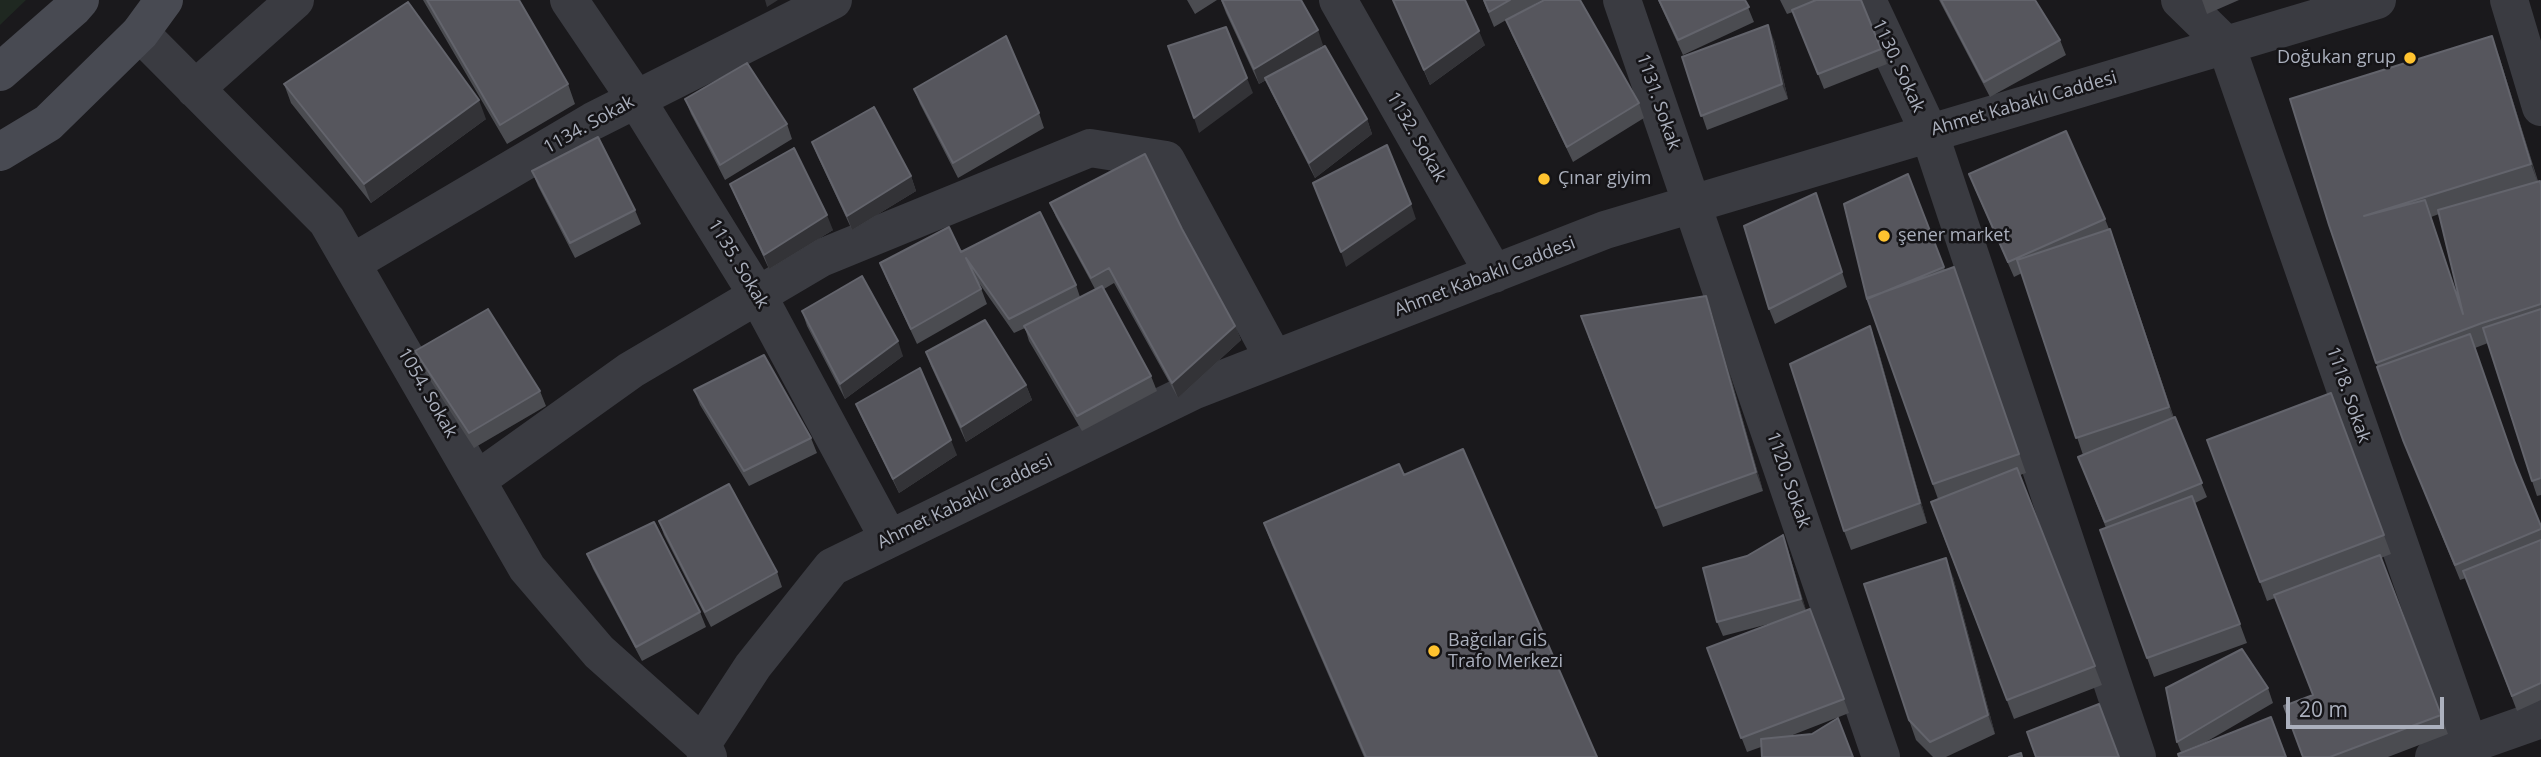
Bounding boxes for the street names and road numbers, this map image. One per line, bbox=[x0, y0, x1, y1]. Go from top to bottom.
street label: 1130. Sokak bbox=[1867, 16, 1929, 116]
street label: 1131. Sokak bbox=[1631, 51, 1685, 153]
street label: Ahmet Kabaklı Caddesi bbox=[1929, 67, 2119, 141]
street label: 1132. Sokak bbox=[1382, 88, 1450, 186]
street label: 1134. Sokak bbox=[540, 91, 638, 159]
street label: 1135. Sokak bbox=[703, 215, 773, 313]
street label: Ahmet Kabaklı Caddesi bbox=[1391, 232, 1579, 322]
street label: 1054. Sokak bbox=[393, 344, 461, 442]
street label: 1118. Sokak bbox=[2321, 344, 2375, 446]
street label: 1120. Sokak bbox=[1761, 429, 1815, 531]
street label: Ahmet Kabaklı Caddesi bbox=[874, 450, 1056, 554]

